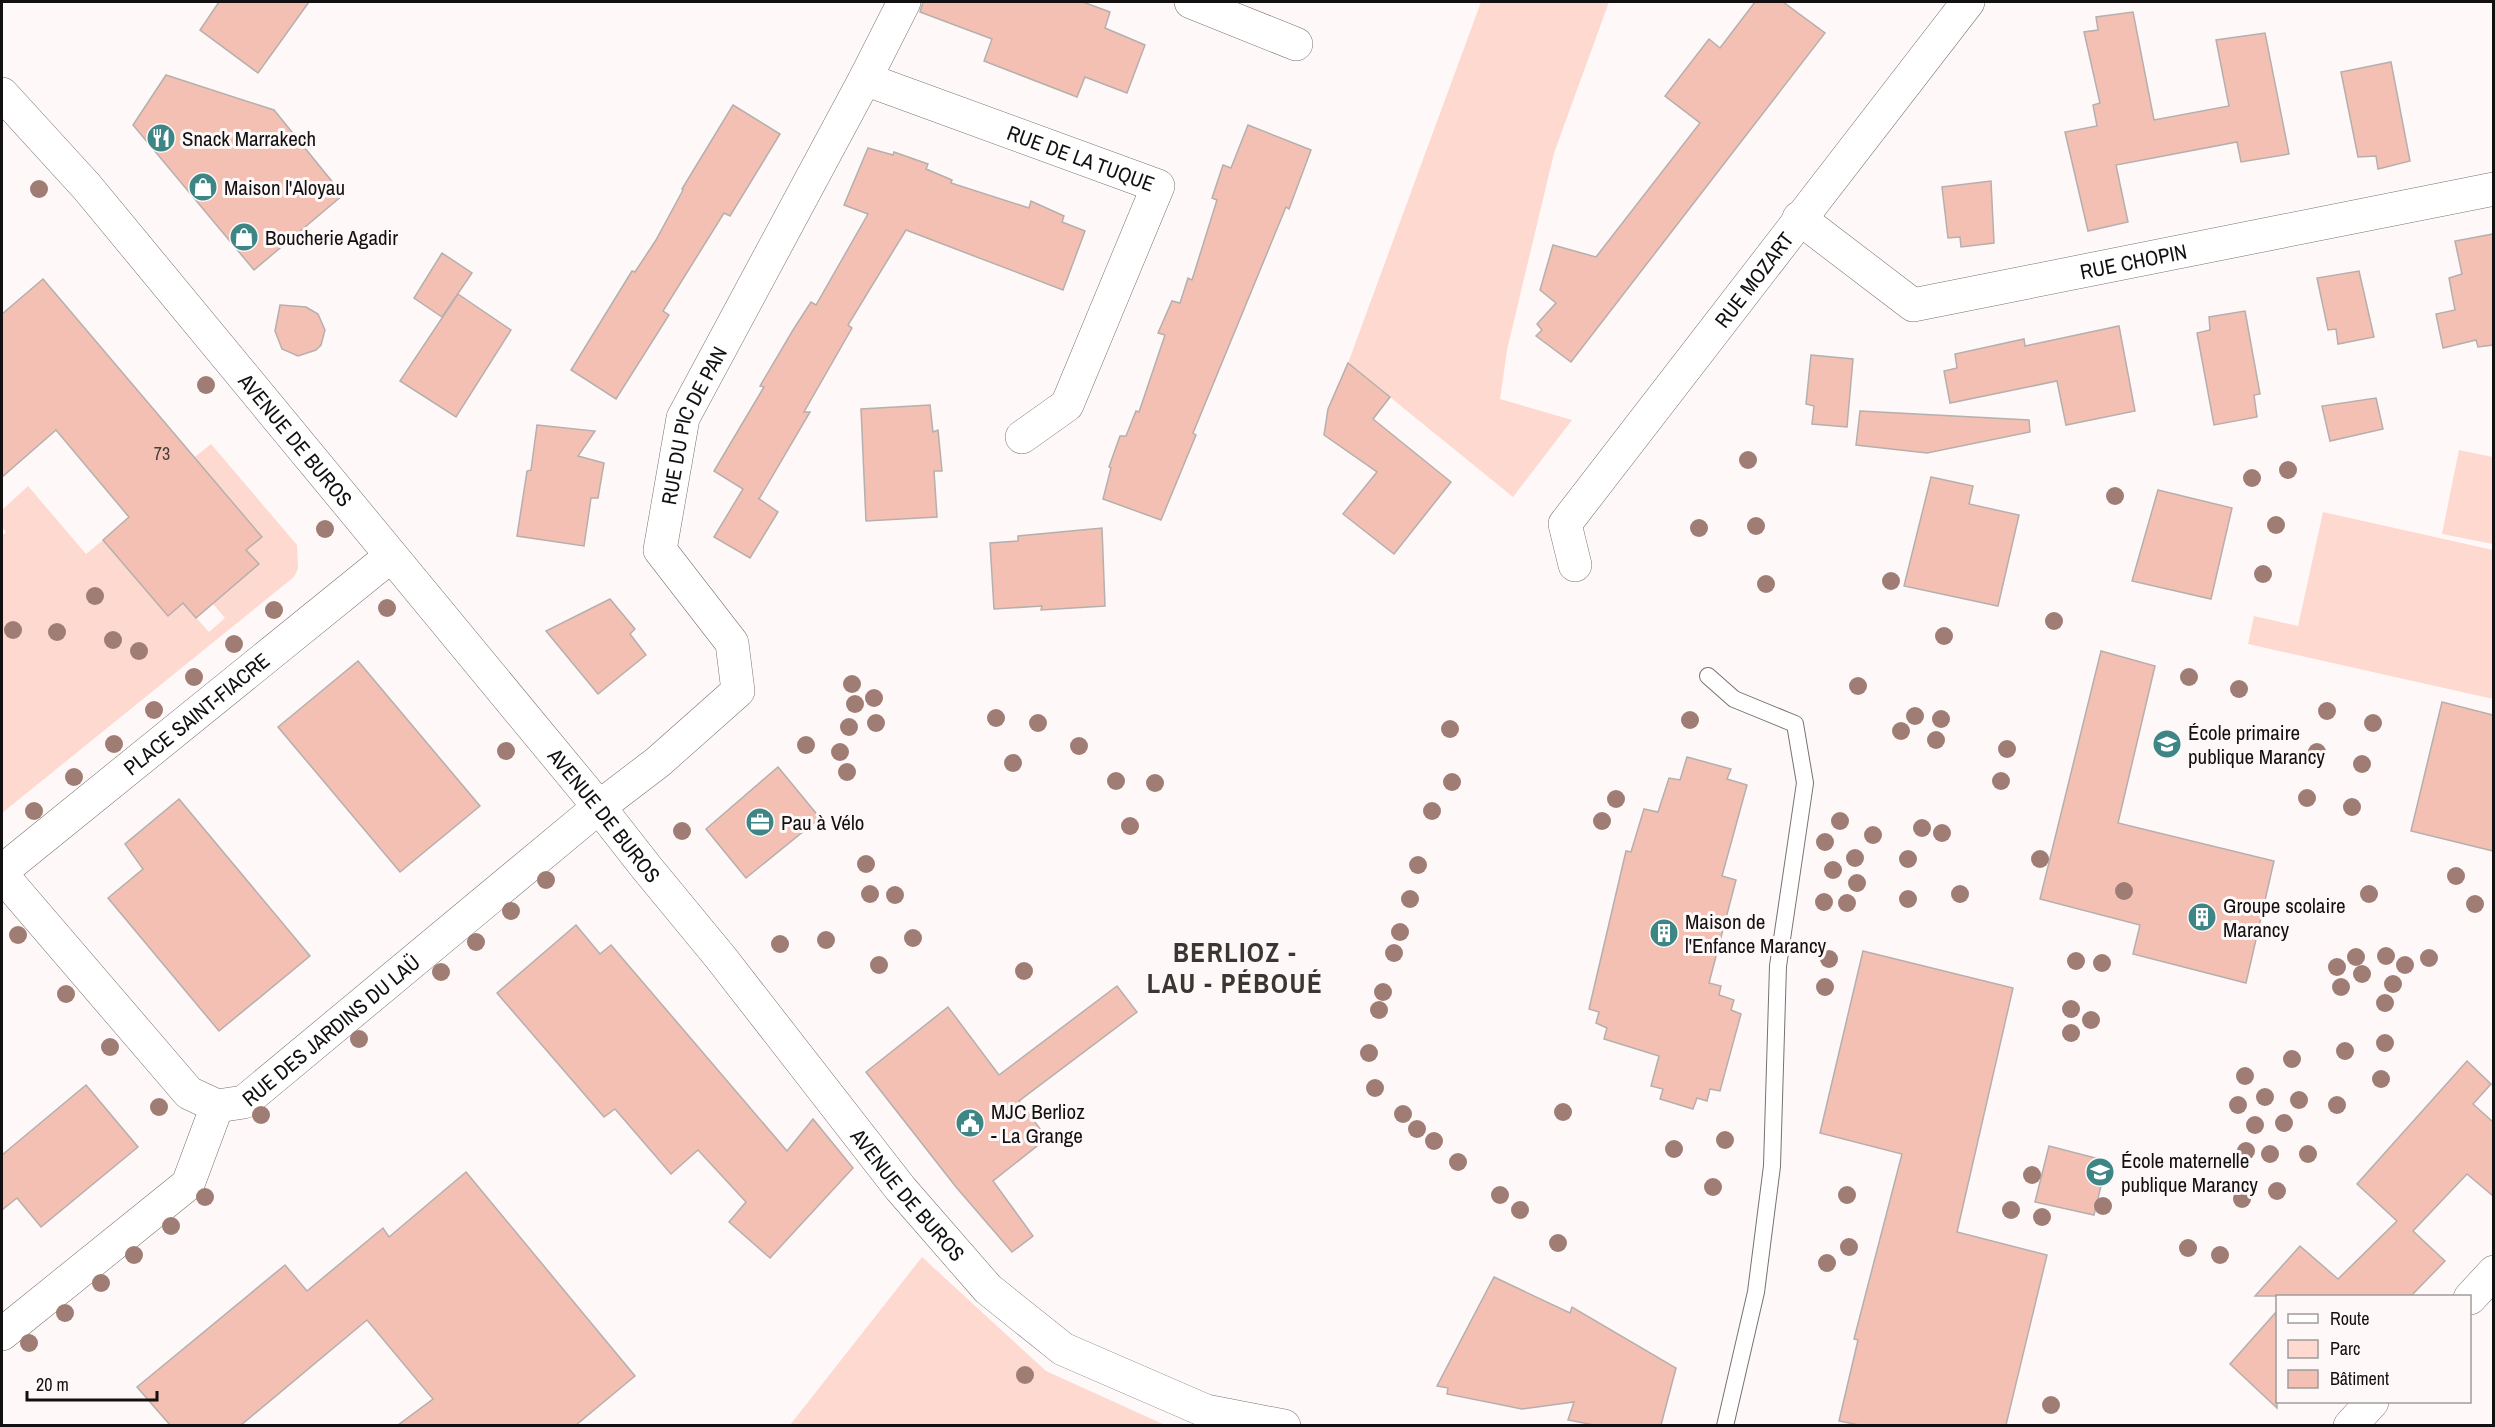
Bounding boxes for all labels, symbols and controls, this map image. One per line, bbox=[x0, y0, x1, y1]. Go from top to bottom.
street label: RUE DE LA TUQUE bbox=[1003, 118, 1159, 198]
restaurant icon: Snack Marrakech bbox=[145, 122, 177, 154]
place label: Snack Marrakech bbox=[182, 124, 316, 153]
shop icon: Maison l'Aloyau bbox=[187, 171, 219, 203]
place label: Maison l'Aloyau bbox=[224, 173, 345, 202]
shop icon: Boucherie Agadir bbox=[228, 221, 260, 253]
place label: Boucherie Agadir bbox=[265, 223, 398, 252]
street label: RUE MOZART bbox=[1708, 225, 1800, 333]
street label: RUE CHOPIN bbox=[2077, 236, 2189, 286]
street label: RUE DU PIC DE PAN bbox=[654, 341, 733, 507]
street label: AVENUE DE BUROS bbox=[232, 367, 359, 513]
house number: 73 bbox=[154, 441, 170, 466]
street label: PLACE SAINT-FIACRE bbox=[117, 646, 275, 782]
place label: École primaire publique Marancy bbox=[2188, 718, 2325, 771]
school or university icon: École primaire publique Marancy bbox=[2151, 728, 2183, 760]
street label: AVENUE DE BUROS bbox=[541, 741, 667, 889]
office icon: Pau à Vélo bbox=[744, 806, 776, 838]
place label: Pau à Vélo bbox=[781, 808, 864, 837]
place label: Groupe scolaire Marancy bbox=[2223, 891, 2346, 944]
building icon: Groupe scolaire Marancy bbox=[2186, 901, 2218, 933]
place label: Maison de l'Enfance Marancy bbox=[1685, 907, 1827, 960]
building icon: Maison de l'Enfance Marancy bbox=[1648, 917, 1680, 949]
district label: BERLIOZ - LAU - PÉBOUÉ bbox=[1147, 934, 1323, 1001]
street label: RUE DES JARDINS DU LAÜ bbox=[236, 948, 426, 1112]
place label: MJC Berlioz - La Grange bbox=[991, 1097, 1085, 1150]
public building icon: MJC Berlioz - La Grange bbox=[954, 1107, 986, 1139]
street label: AVENUE DE BUROS bbox=[844, 1122, 972, 1267]
place label: École maternelle publique Marancy bbox=[2121, 1146, 2258, 1199]
school or university icon: École maternelle publique Marancy bbox=[2084, 1156, 2116, 1188]
legend bbox=[2276, 1295, 2471, 1403]
text: Route bbox=[2330, 1306, 2369, 1331]
text: Parc bbox=[2330, 1336, 2360, 1361]
scale bar bbox=[27, 1364, 158, 1402]
text: Bâtiment bbox=[2330, 1366, 2389, 1391]
text: 20 m bbox=[36, 1372, 69, 1397]

